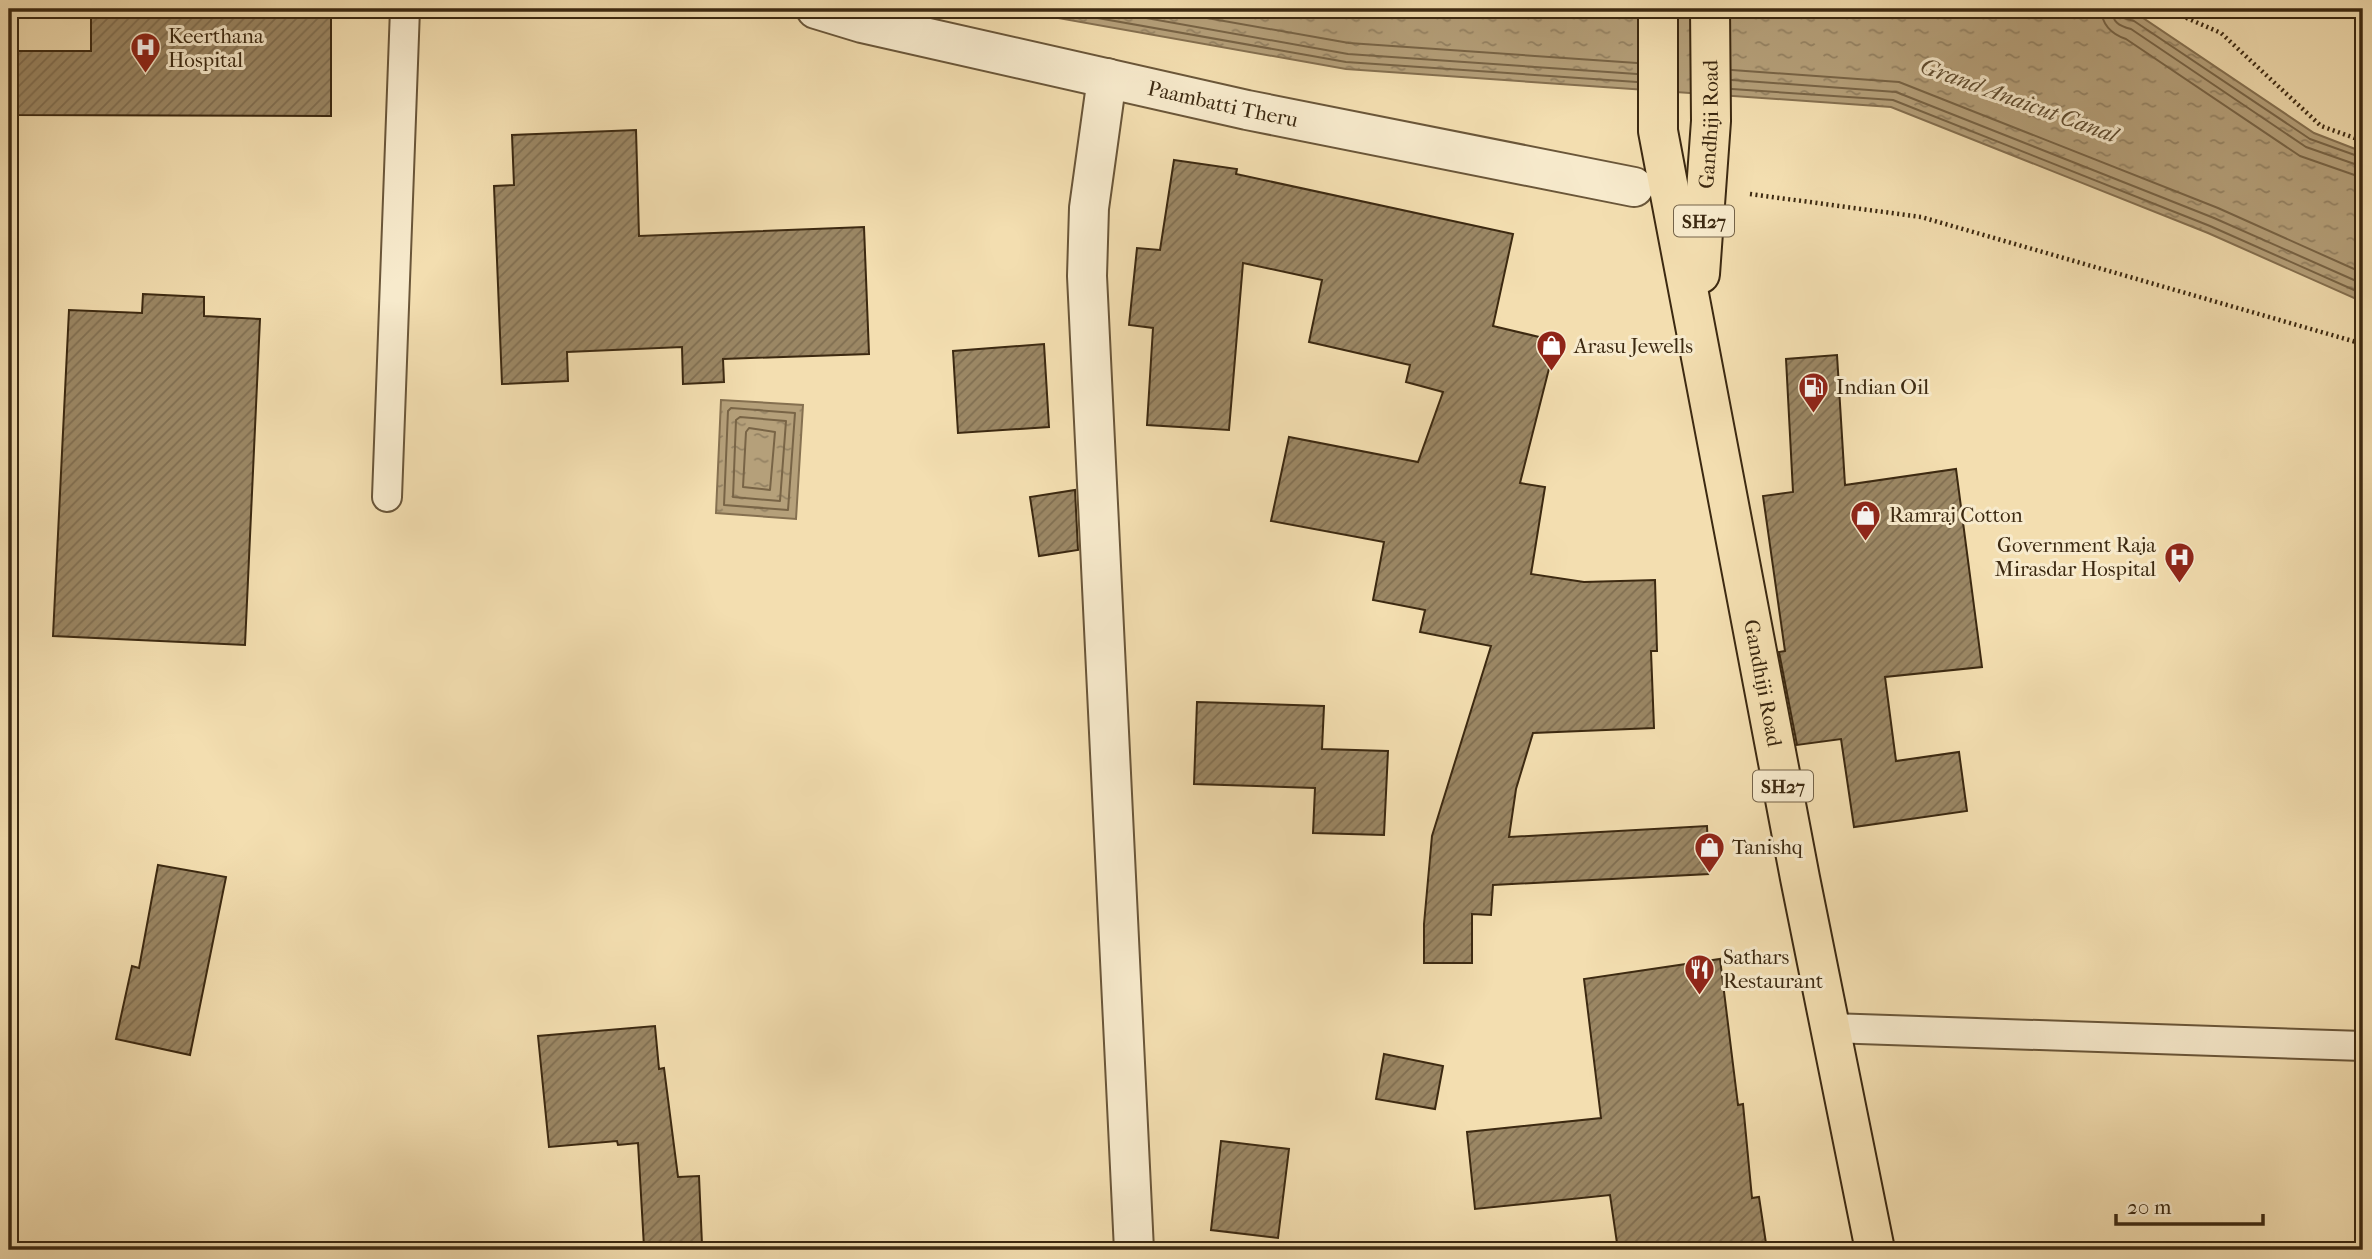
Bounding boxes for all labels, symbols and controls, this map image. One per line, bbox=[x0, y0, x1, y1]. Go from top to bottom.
place label: Keerthana Hospital bbox=[168, 24, 264, 72]
hospital icon: Keerthana Hospital bbox=[128, 31, 162, 75]
water label: Grand Anaicut Canal bbox=[1917, 52, 2123, 149]
street label: Gandhiji Road bbox=[1694, 59, 1723, 190]
street label: Paambatti Theru bbox=[1145, 76, 1300, 132]
road number: SH27 bbox=[1674, 206, 1734, 236]
shop icon: Arasu Jewells bbox=[1534, 329, 1568, 373]
place label: Arasu Jewells bbox=[1573, 334, 1693, 358]
fuel station icon: Indian Oil bbox=[1796, 370, 1830, 414]
place label: Indian Oil bbox=[1836, 375, 1929, 399]
shop icon: Ramraj Cotton bbox=[1849, 498, 1883, 542]
place label: Ramraj Cotton bbox=[1889, 503, 2023, 527]
place label: Government Raja Mirasdar Hospital bbox=[1994, 533, 2156, 581]
hospital icon: Government Raja Mirasdar Hospital bbox=[2162, 540, 2196, 584]
street label: Gandhiji Road bbox=[1739, 618, 1787, 749]
road number: SH27 bbox=[1753, 771, 1813, 802]
shop icon: Tanishq bbox=[1692, 830, 1726, 874]
place label: Tanishq bbox=[1732, 835, 1804, 859]
place label: Sathars Restaurant bbox=[1723, 945, 1824, 993]
restaurant icon: Sathars Restaurant bbox=[1683, 952, 1717, 996]
scale bar bbox=[2116, 1182, 2264, 1226]
text: 20 m bbox=[2127, 1195, 2172, 1219]

